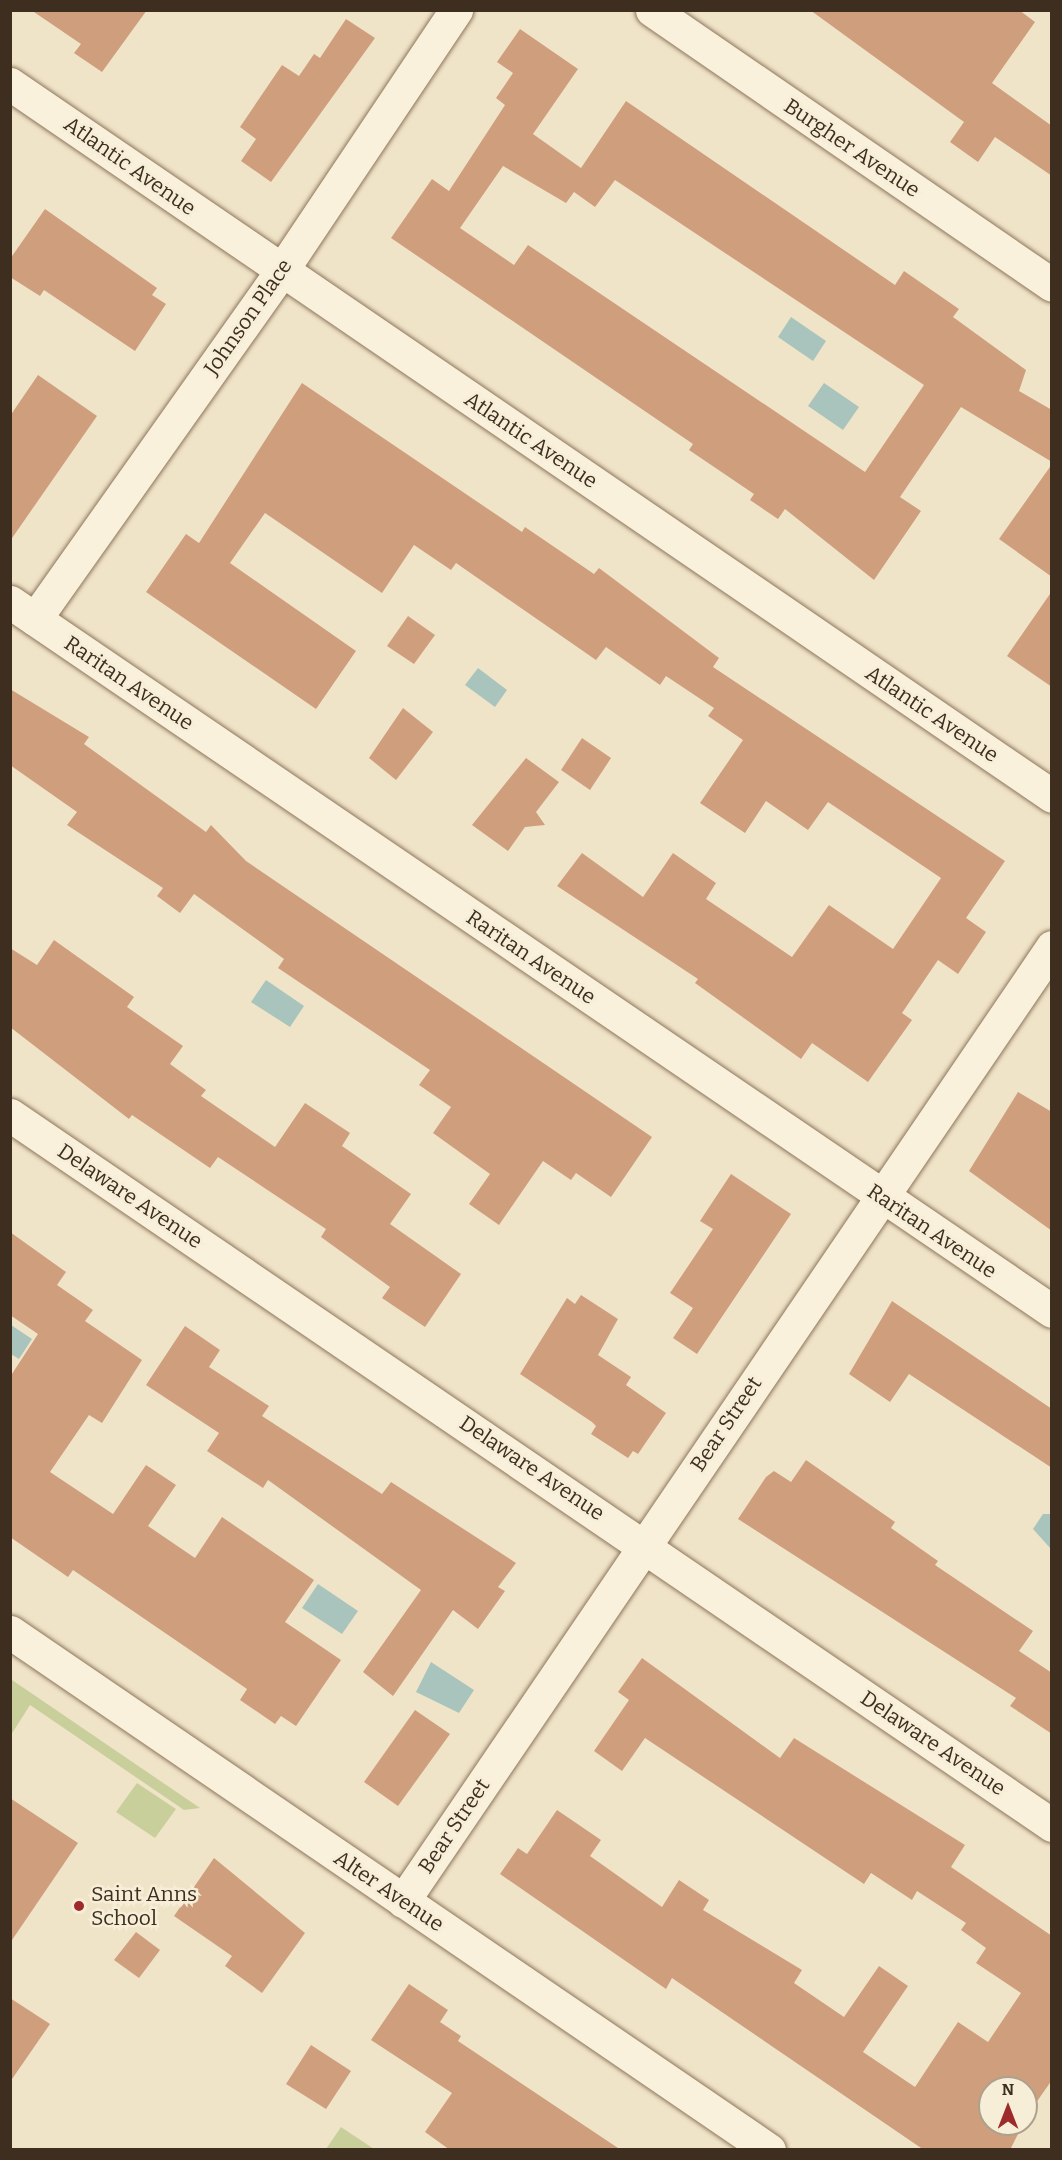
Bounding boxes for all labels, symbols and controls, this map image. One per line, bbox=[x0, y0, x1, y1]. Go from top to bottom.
street label: Burgher Avenue bbox=[779, 93, 925, 203]
street label: Atlantic Avenue bbox=[59, 111, 201, 221]
street label: Johnson Place bbox=[199, 254, 297, 380]
street label: Atlantic Avenue bbox=[460, 386, 602, 494]
street label: Raritan Avenue bbox=[60, 630, 198, 736]
street label: Atlantic Avenue bbox=[861, 660, 1003, 768]
street label: Raritan Avenue bbox=[462, 904, 600, 1010]
street label: Delaware Avenue bbox=[53, 1138, 207, 1254]
street label: Raritan Avenue bbox=[863, 1178, 1001, 1284]
street label: Bear Street bbox=[685, 1372, 767, 1476]
street label: Delaware Avenue bbox=[455, 1410, 609, 1526]
street label: Delaware Avenue bbox=[856, 1685, 1010, 1801]
street label: Bear Street bbox=[413, 1774, 495, 1878]
street label: Alter Avenue bbox=[329, 1845, 449, 1937]
place label: Saint Anns School bbox=[91, 1881, 197, 1931]
marker: Saint Anns School bbox=[72, 1899, 86, 1913]
north arrow bbox=[978, 2076, 1038, 2136]
text: N bbox=[1002, 2080, 1014, 2099]

